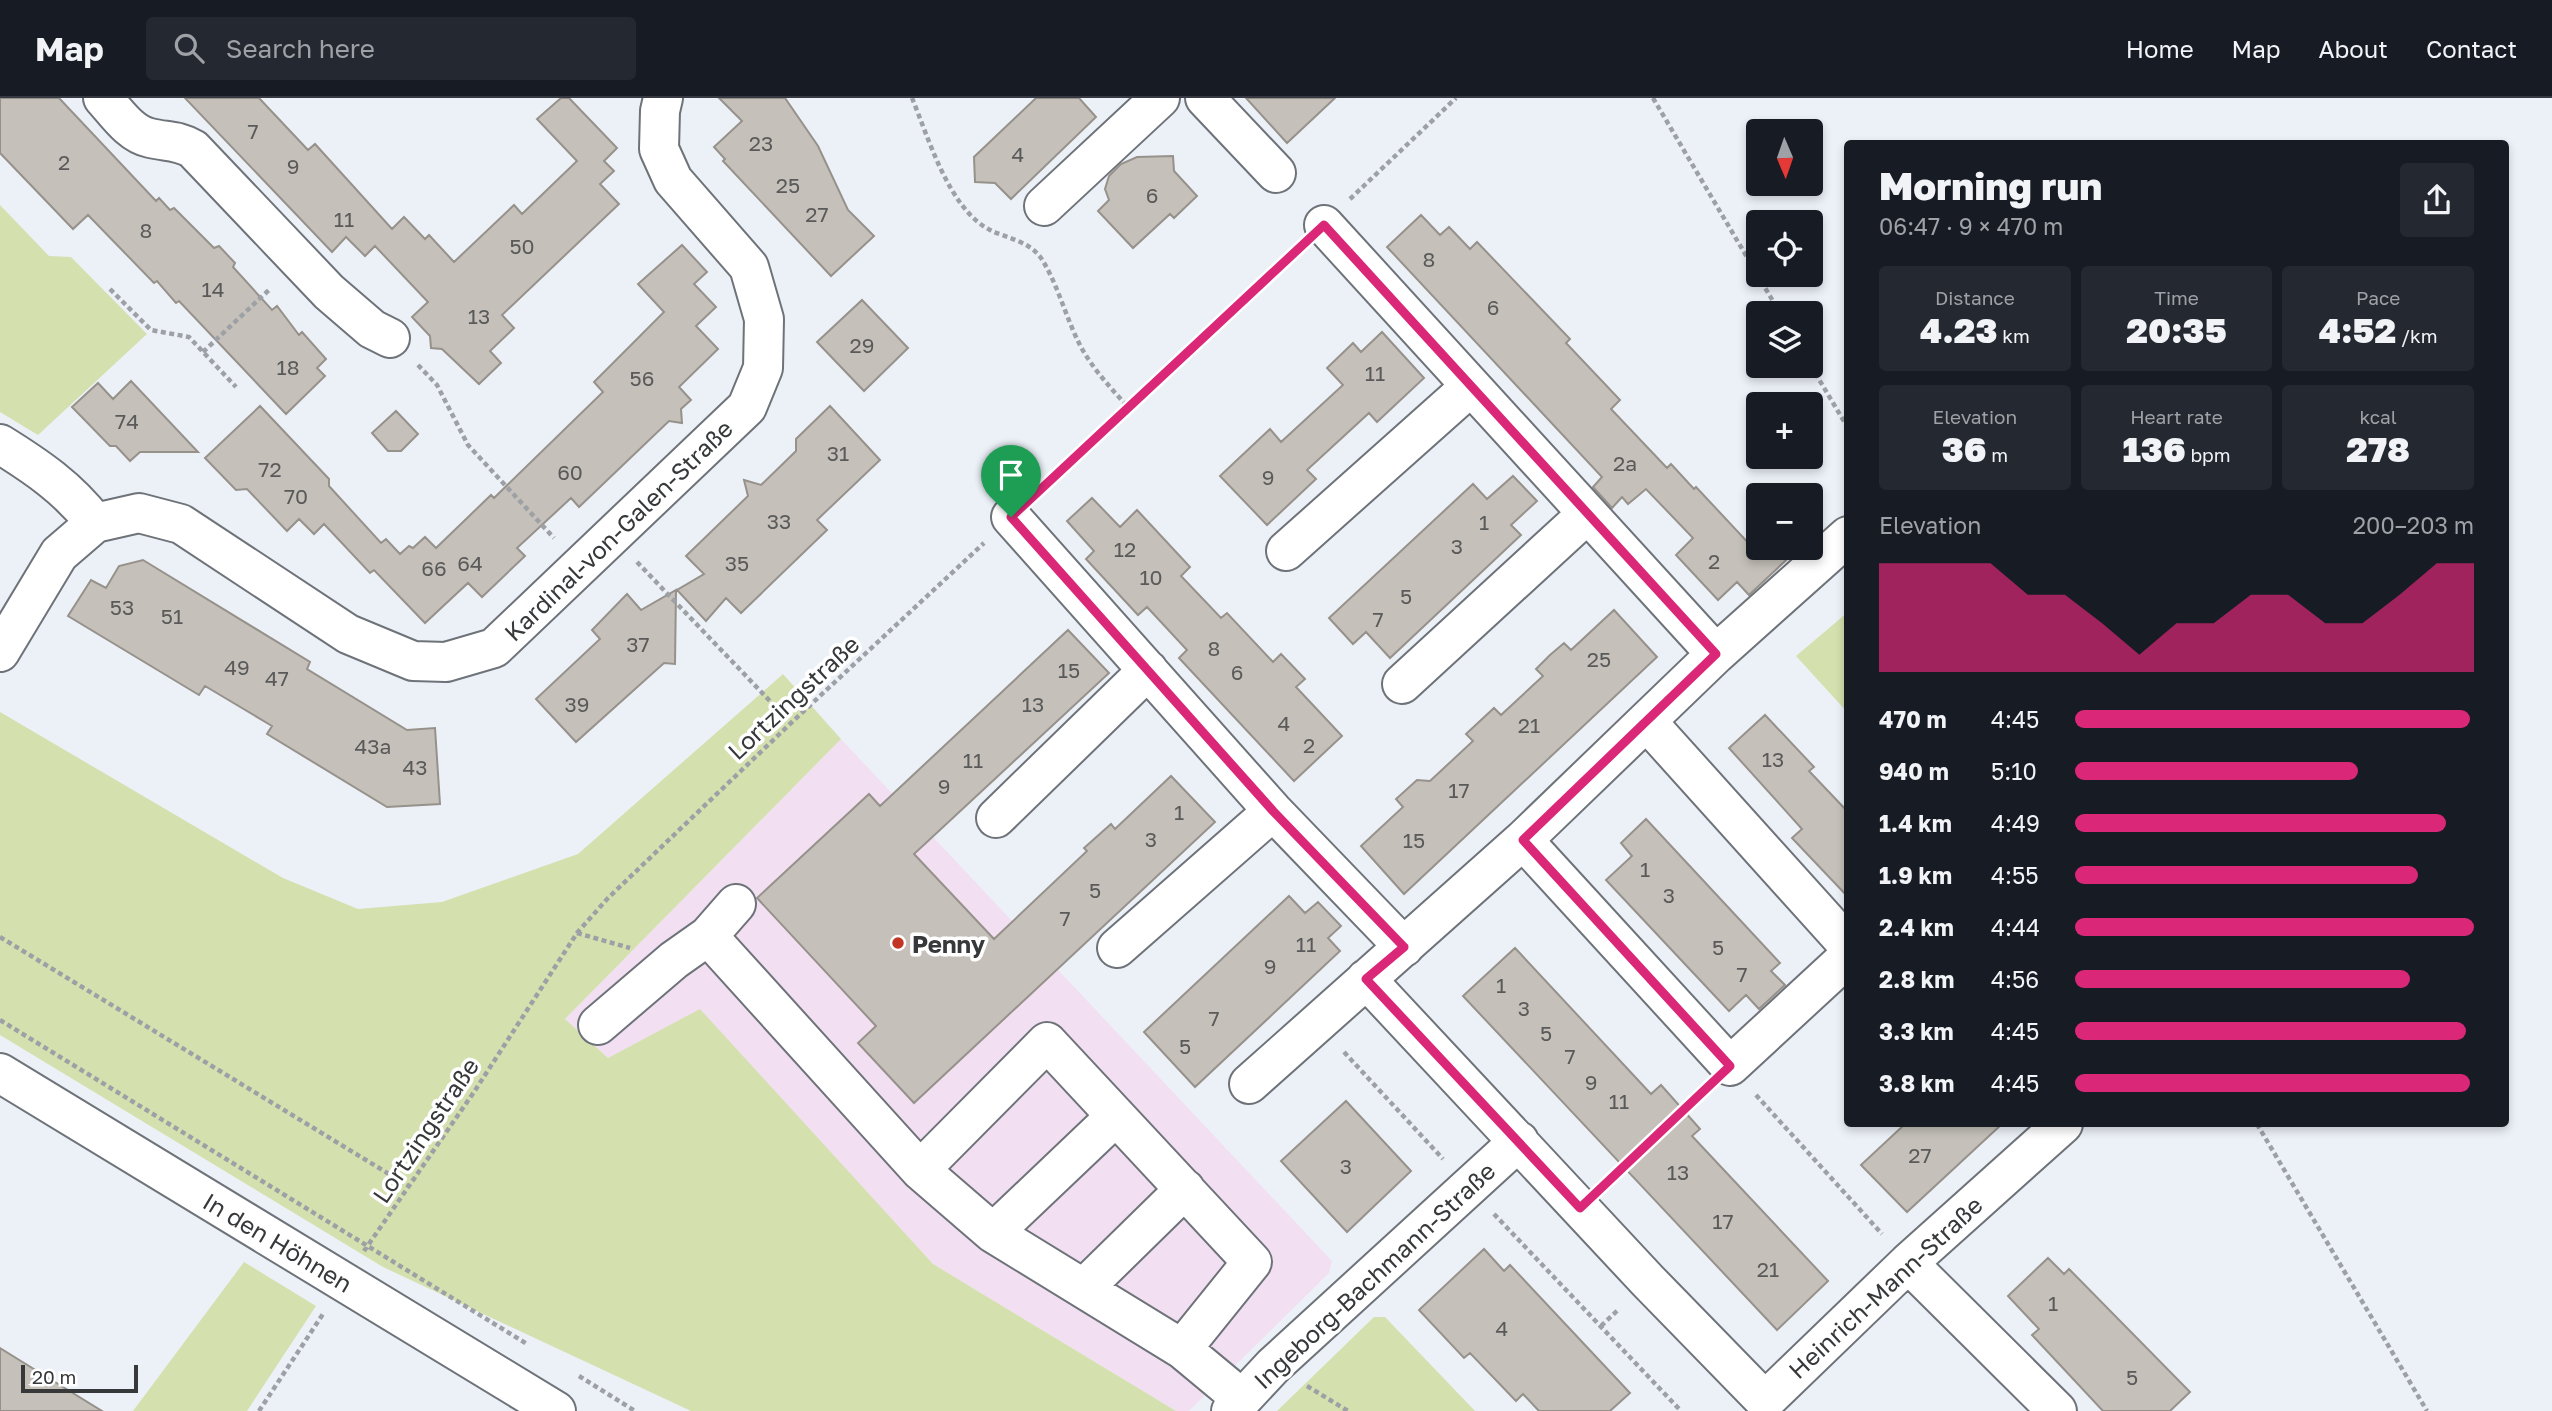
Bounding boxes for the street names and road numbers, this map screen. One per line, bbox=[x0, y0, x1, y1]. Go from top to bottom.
street label: Kardinal-von-Galen-Straße bbox=[498, 413, 738, 647]
street label: Lortzingstraße bbox=[721, 629, 865, 765]
street label: Lortzingstraße bbox=[366, 1052, 484, 1208]
street label: Ingeborg-Bachmann-Straße bbox=[1247, 1156, 1501, 1394]
street label: In den Höhnen bbox=[198, 1186, 358, 1298]
street label: Heinrich-Mann-Straße bbox=[1782, 1190, 1988, 1384]

